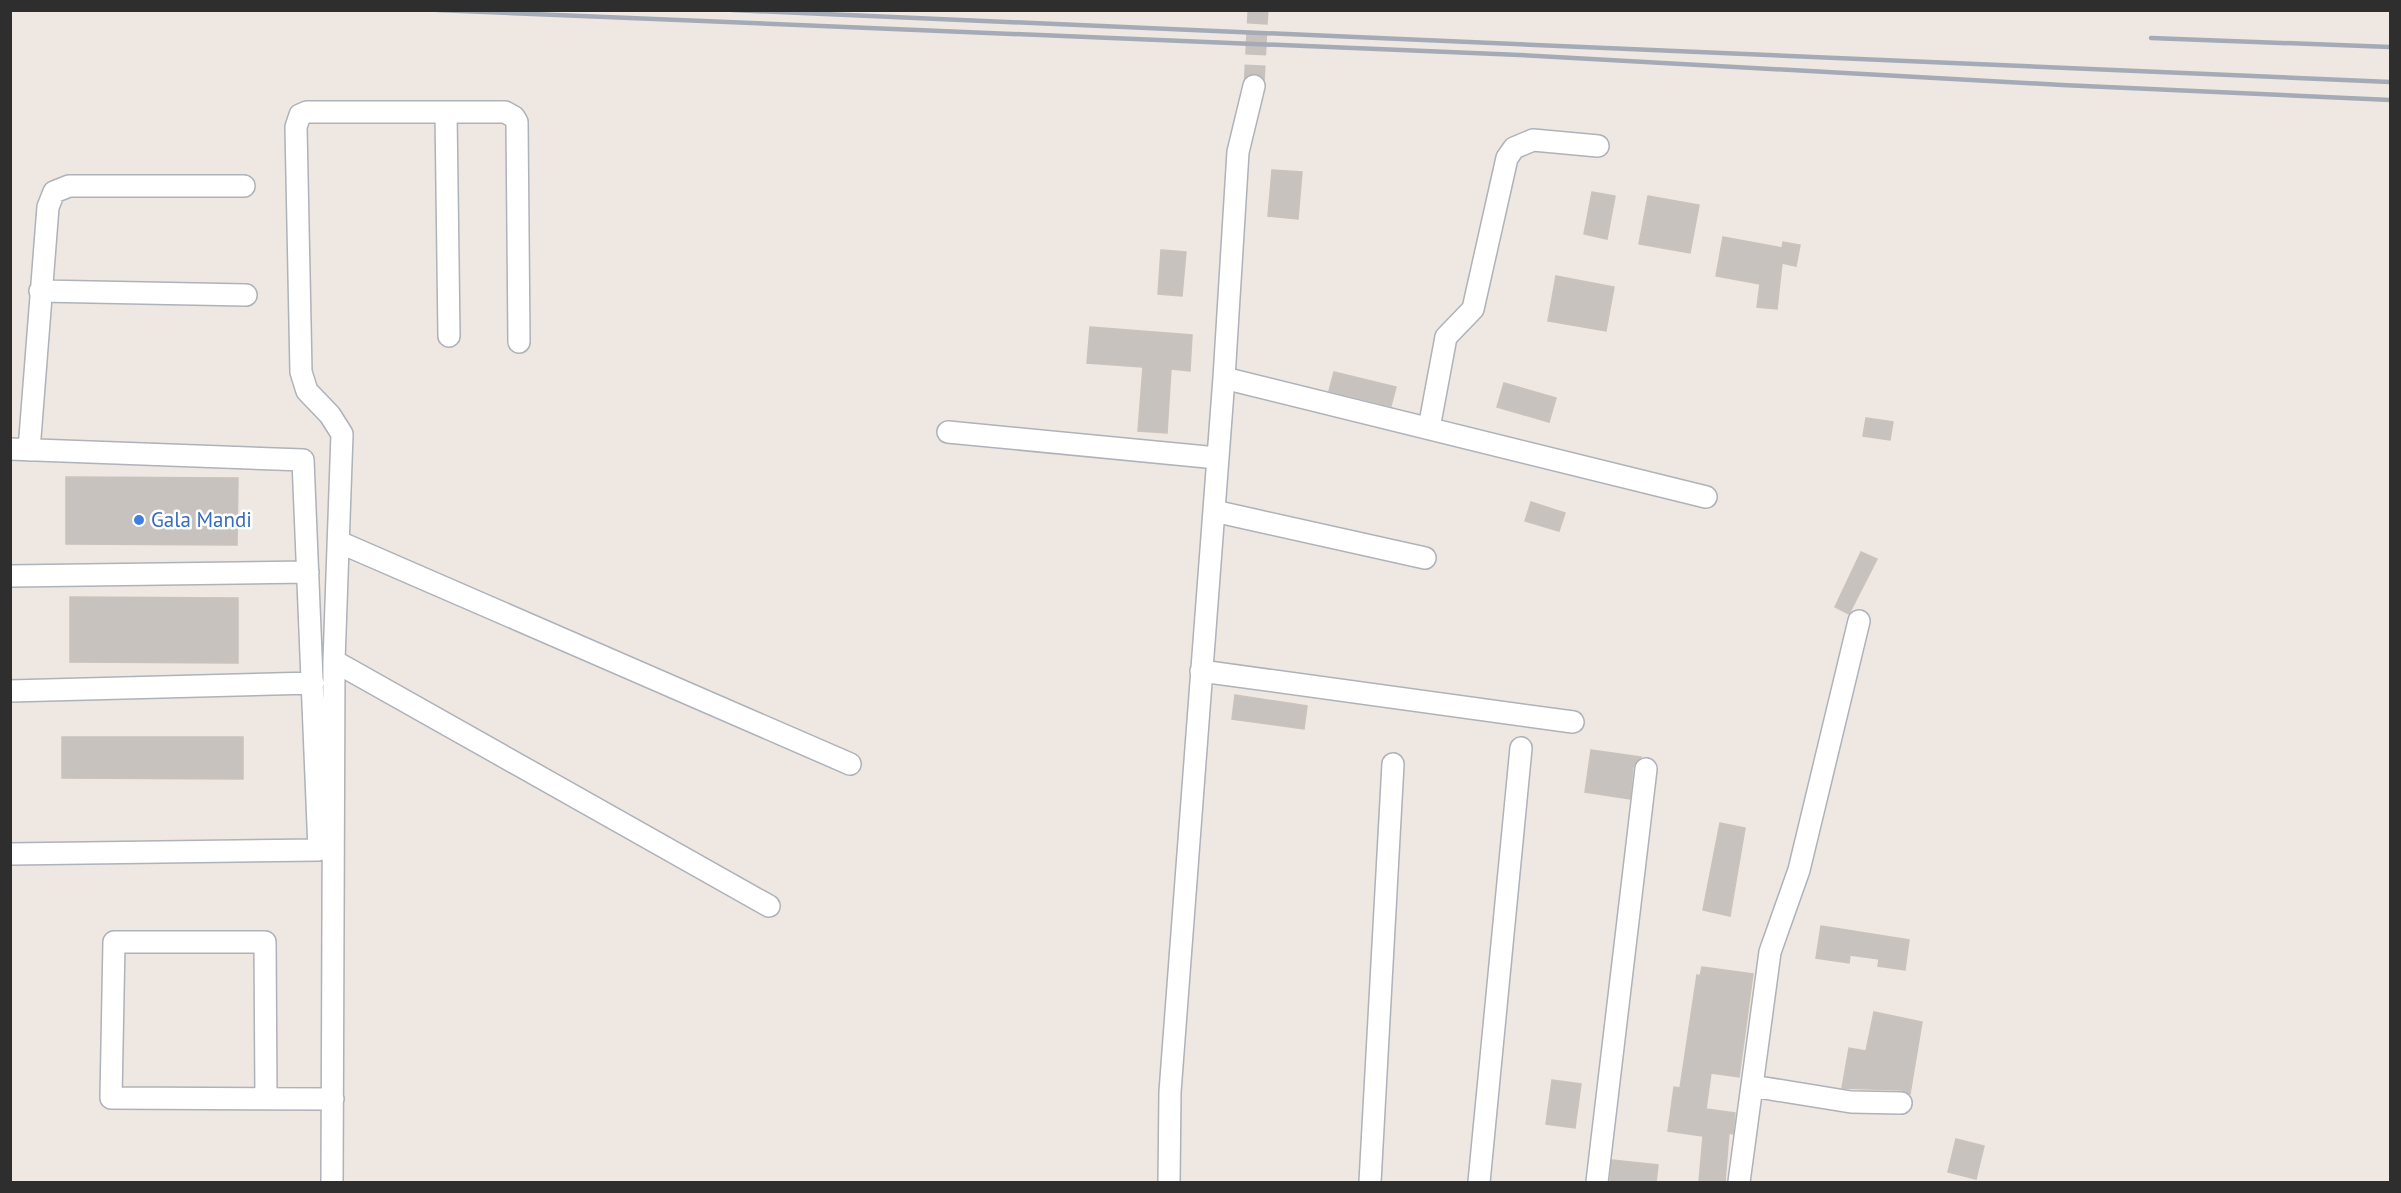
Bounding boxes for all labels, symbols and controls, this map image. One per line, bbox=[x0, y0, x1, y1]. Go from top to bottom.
place label: Gala Mandi bbox=[151, 506, 252, 533]
marker: Gala Mandi bbox=[132, 513, 146, 527]

